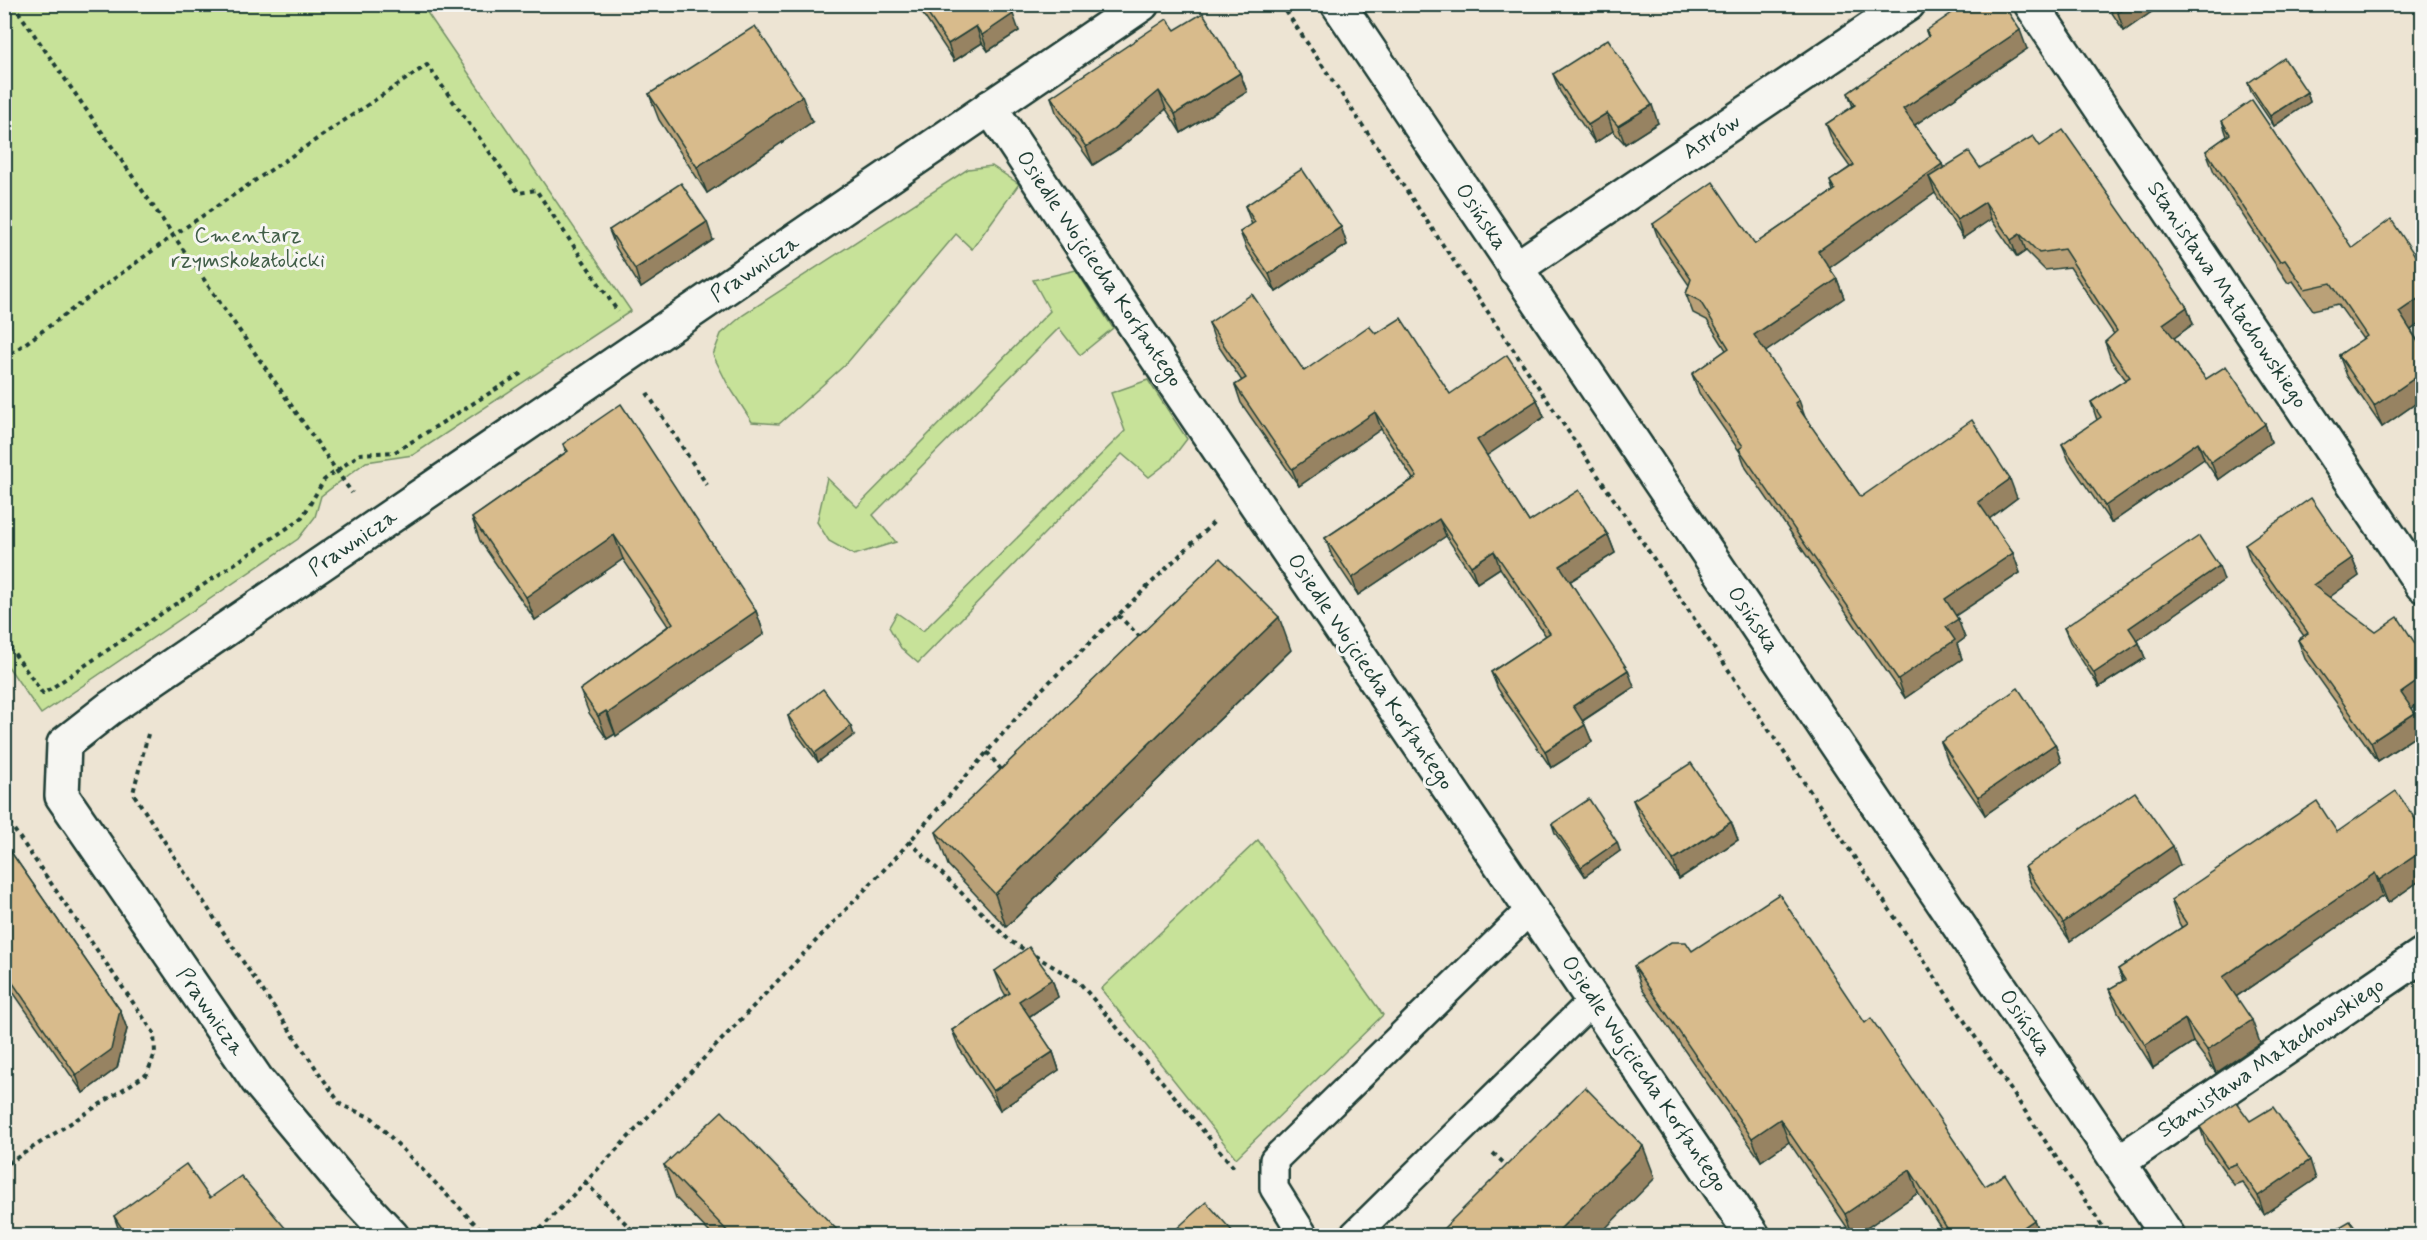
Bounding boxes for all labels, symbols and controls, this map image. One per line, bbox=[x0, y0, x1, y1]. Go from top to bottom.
street label: Astrów bbox=[1678, 108, 1746, 166]
street label: Osiedle Wojciecha Korfantego bbox=[1007, 145, 1189, 394]
street label: Stanisława Małachowskiego bbox=[2140, 176, 2314, 414]
street label: Osińska bbox=[1448, 178, 1514, 256]
park label: Cmentarz rzymskokatolicki bbox=[171, 222, 325, 275]
street label: Prawnicza bbox=[705, 229, 806, 309]
street label: Prawnicza bbox=[303, 503, 404, 583]
street label: Osiedle Wojciecha Korfantego bbox=[1278, 548, 1460, 797]
street label: Osińska bbox=[1720, 581, 1786, 659]
street label: Osiedle Wojciecha Korfantego bbox=[1552, 950, 1734, 1199]
street label: Prawnicza bbox=[169, 962, 251, 1062]
street label: Stanisława Małachowskiego bbox=[2152, 971, 2390, 1145]
street label: Osińska bbox=[1992, 984, 2058, 1062]

